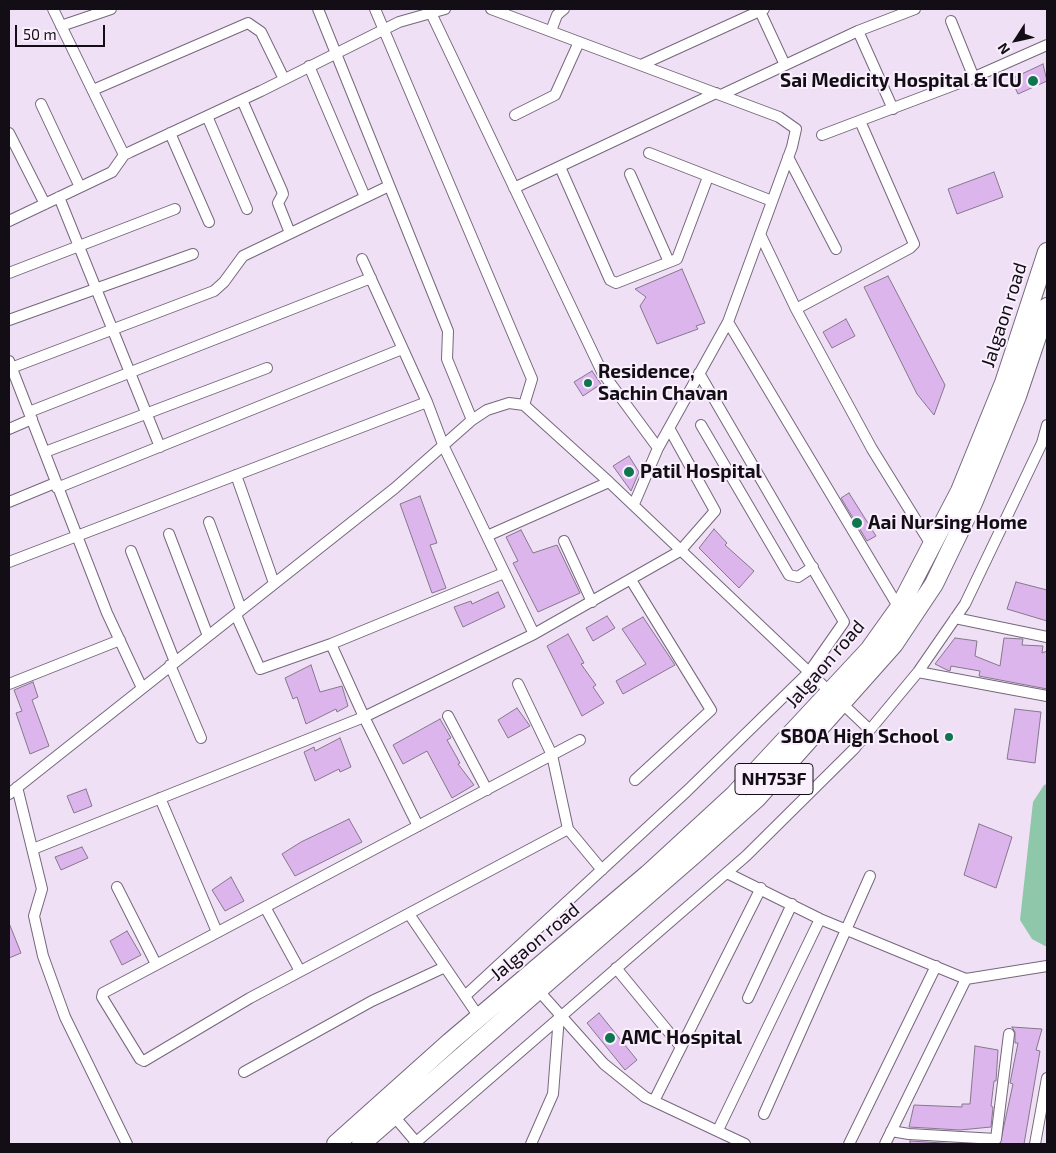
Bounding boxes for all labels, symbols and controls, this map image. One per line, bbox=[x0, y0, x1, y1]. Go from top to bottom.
scale bar bbox=[18, 15, 108, 47]
north arrow bbox=[991, 15, 1041, 65]
text: 50 m bbox=[23, 25, 57, 43]
text: N bbox=[993, 40, 1013, 58]
place label: Sai Medicity Hospital & ICU bbox=[780, 70, 1022, 92]
marker: Sai Medicity Hospital & ICU bbox=[1026, 74, 1040, 88]
street label: Jalgaon road bbox=[976, 260, 1032, 370]
place label: Residence, Sachin Chavan bbox=[598, 361, 728, 405]
marker: Residence, Sachin Chavan bbox=[582, 377, 594, 389]
place label: Patil Hospital bbox=[640, 461, 762, 483]
marker: Patil Hospital bbox=[622, 465, 636, 479]
place label: Aai Nursing Home bbox=[868, 512, 1027, 534]
marker: Aai Nursing Home bbox=[850, 516, 864, 530]
street label: Jalgaon road bbox=[781, 615, 869, 713]
place label: SBOA High School bbox=[780, 726, 939, 748]
marker: SBOA High School bbox=[943, 731, 955, 743]
road number: NH753F bbox=[735, 764, 813, 794]
street label: Jalgaon road bbox=[486, 898, 584, 986]
place label: AMC Hospital bbox=[621, 1027, 742, 1049]
marker: AMC Hospital bbox=[603, 1031, 617, 1045]

